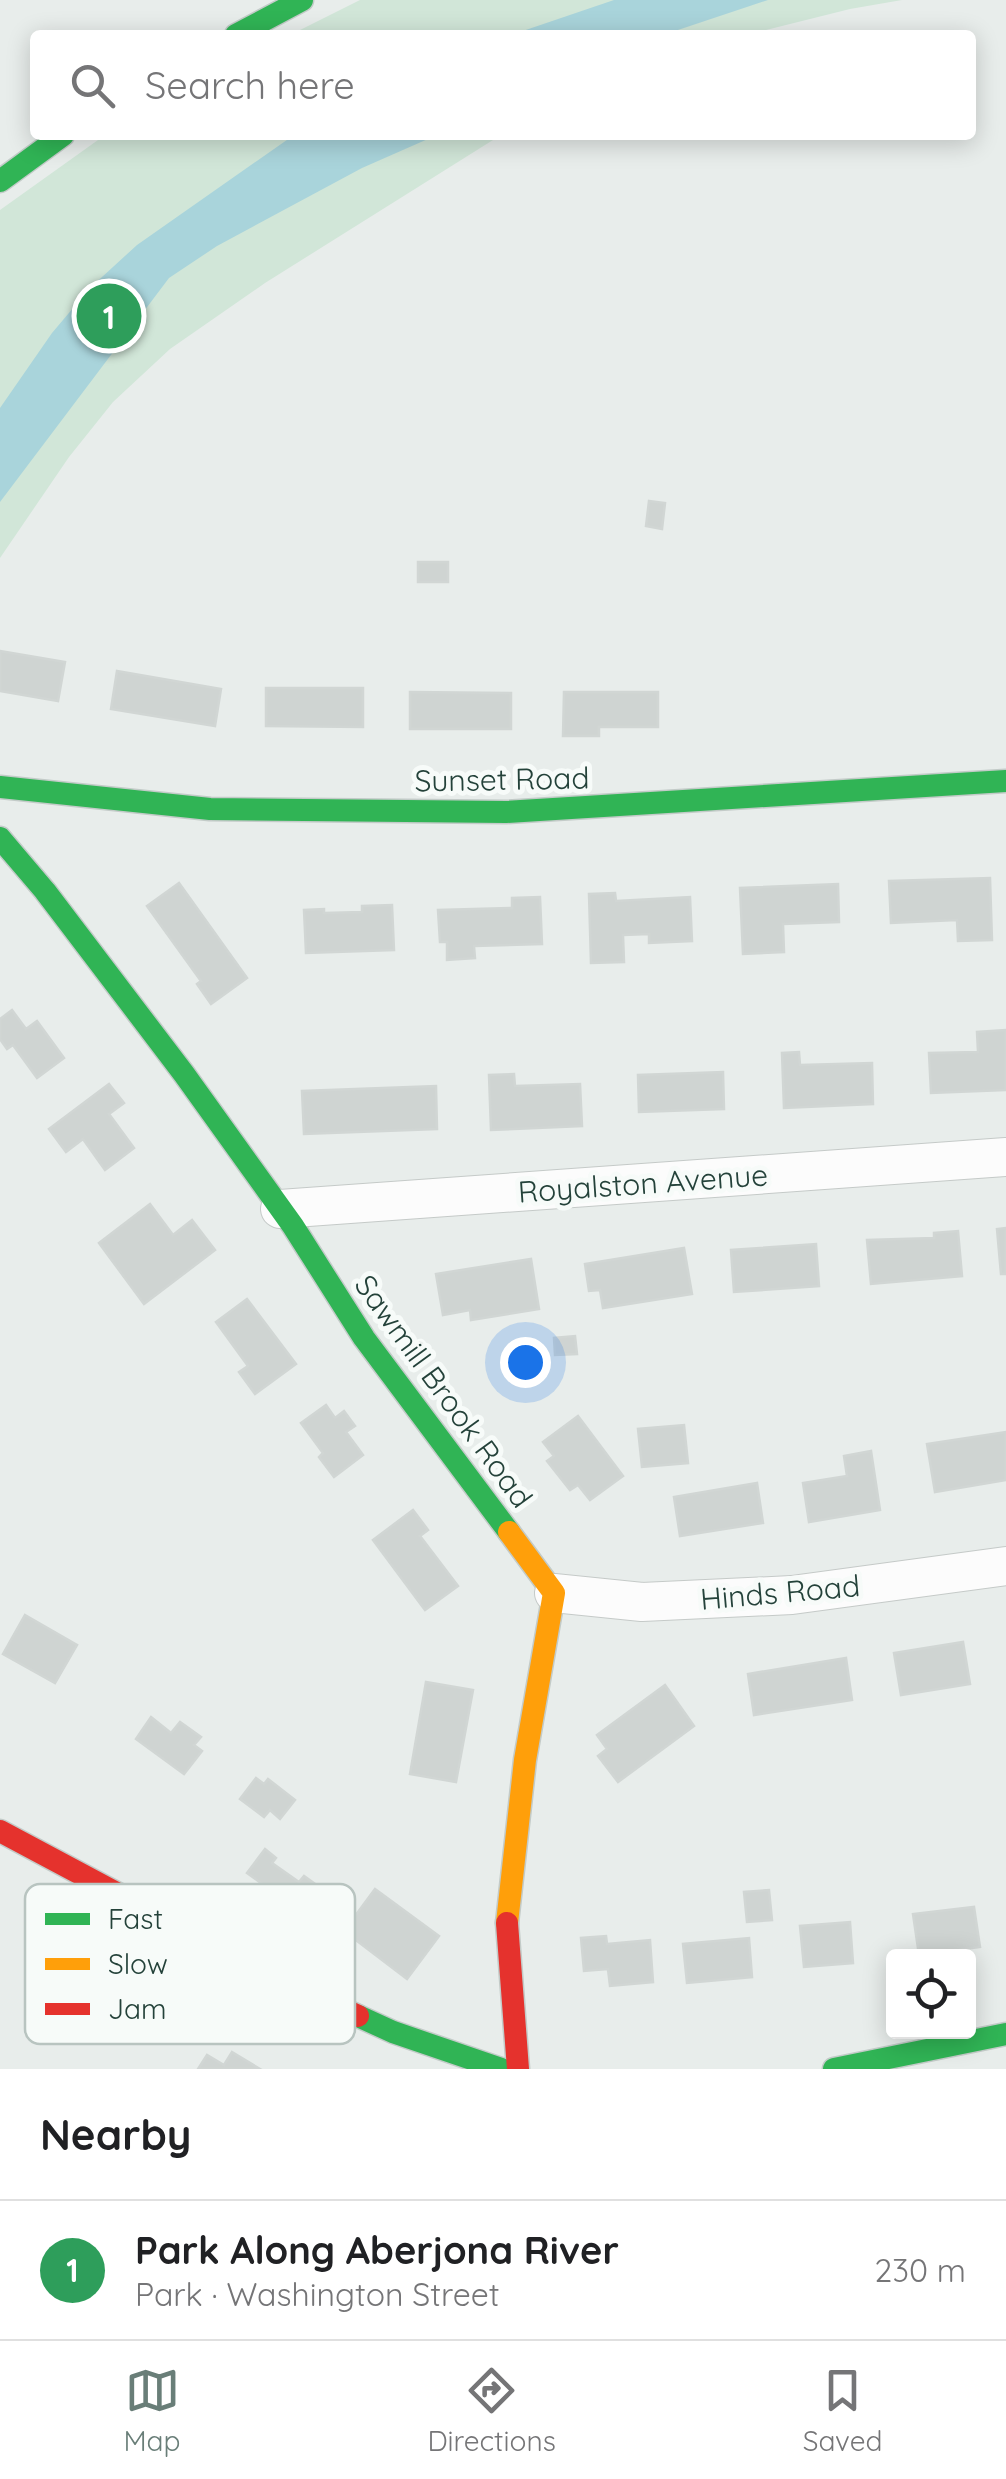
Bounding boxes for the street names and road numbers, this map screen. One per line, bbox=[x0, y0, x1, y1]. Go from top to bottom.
street label: Sunset Road bbox=[414, 758, 590, 800]
street label: Royalston Avenue bbox=[517, 1155, 769, 1211]
street label: Sawmill Brook Road bbox=[347, 1267, 541, 1515]
street label: Hinds Road bbox=[699, 1566, 861, 1618]

